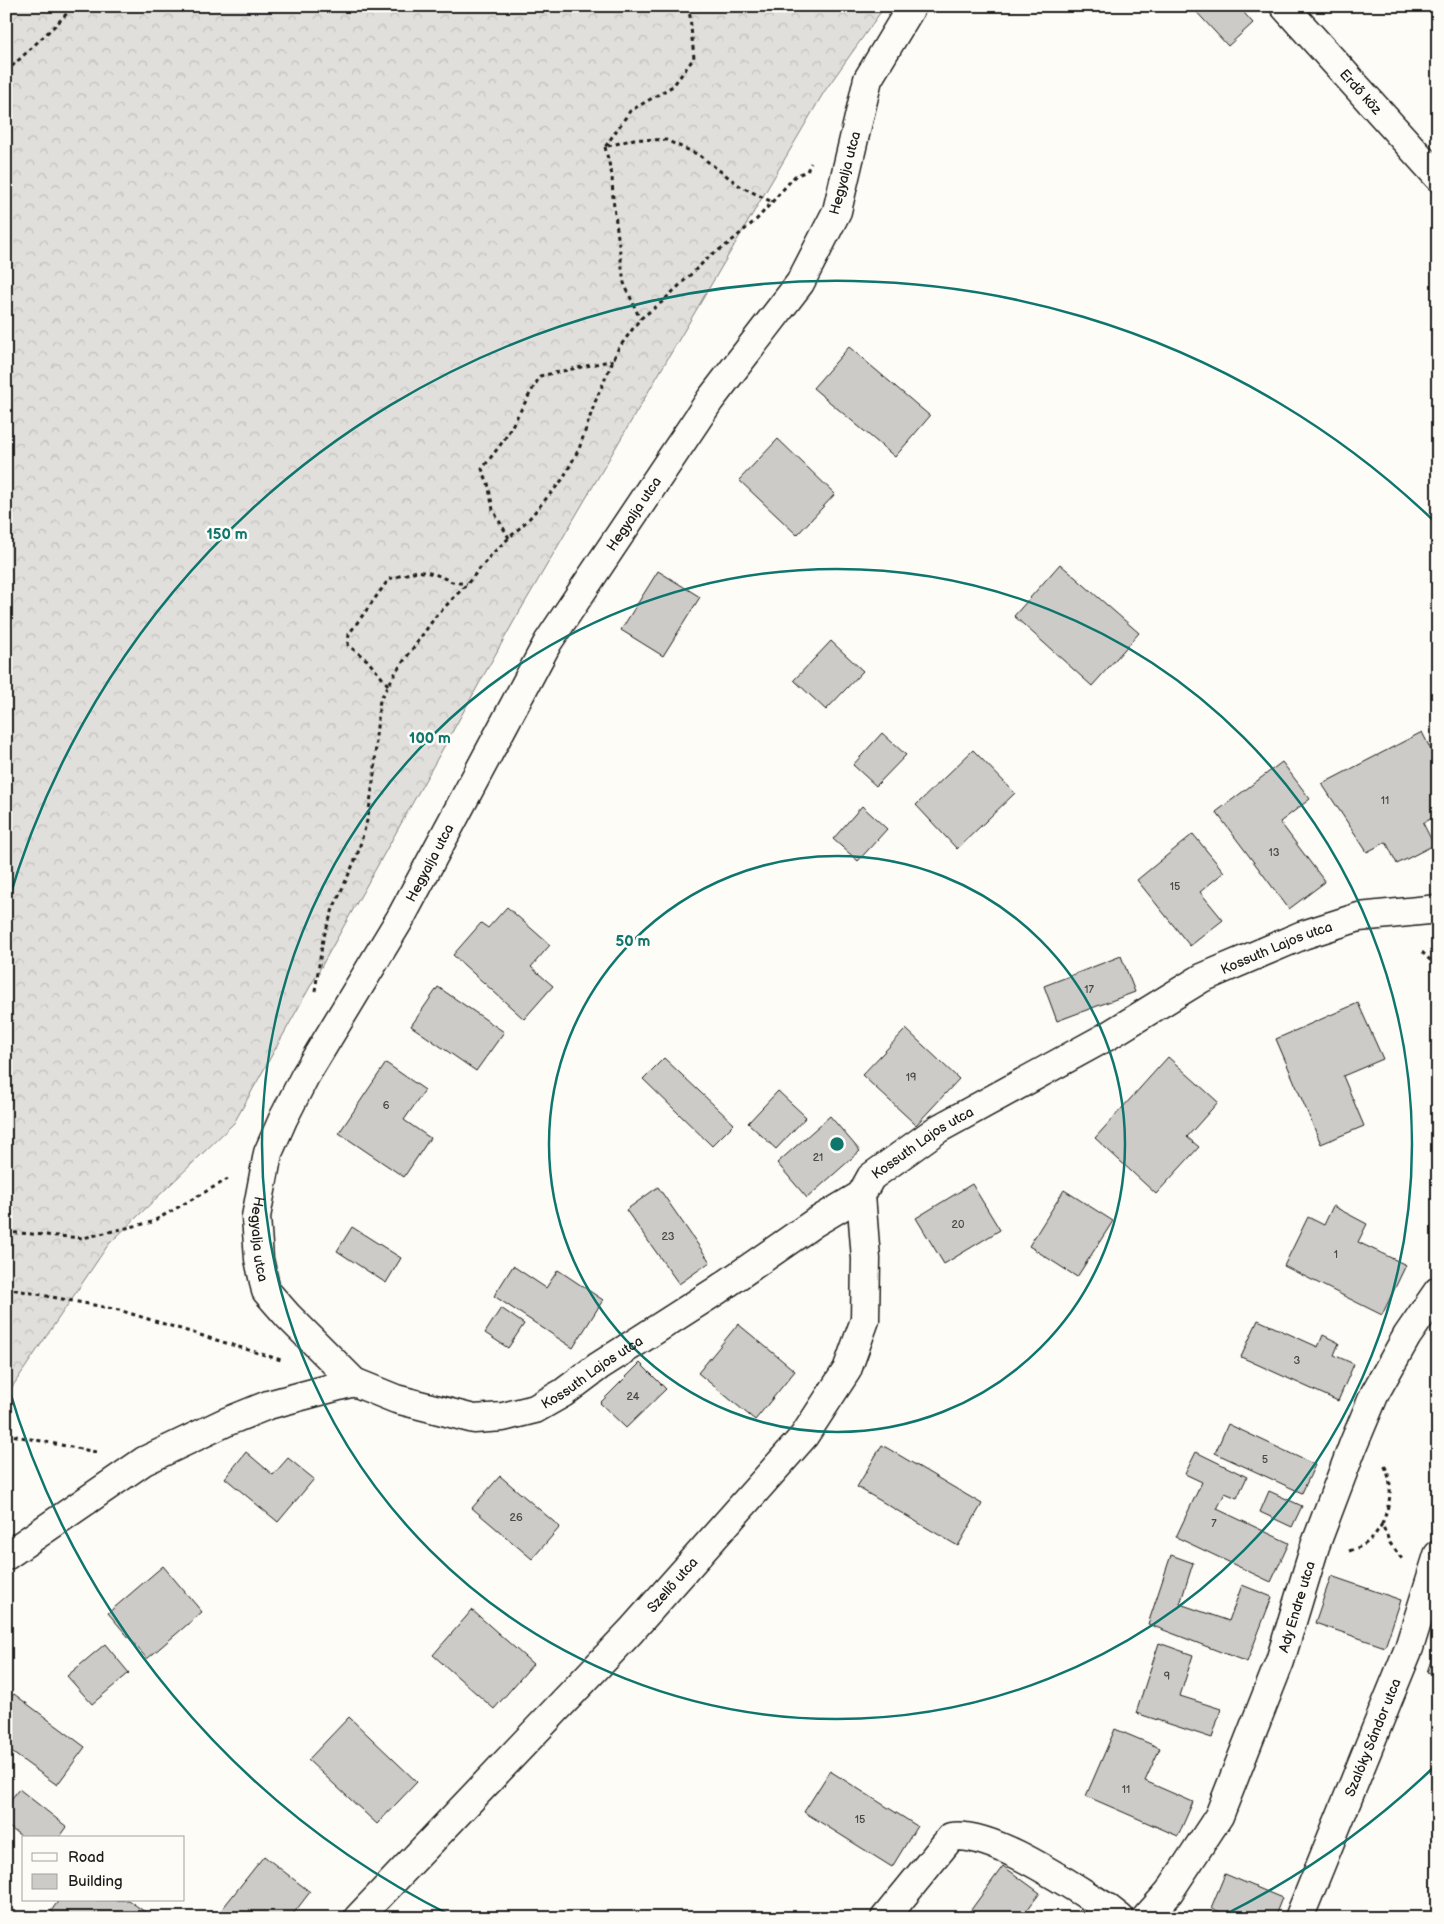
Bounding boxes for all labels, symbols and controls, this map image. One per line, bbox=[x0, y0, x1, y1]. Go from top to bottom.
street label: Erdő köz bbox=[1336, 65, 1386, 118]
street label: Hegyalja utca bbox=[826, 129, 864, 217]
street label: Hegyalja utca bbox=[603, 474, 665, 554]
text: 150 m bbox=[206, 525, 248, 544]
text: 100 m bbox=[409, 729, 451, 748]
house number: 11 bbox=[1381, 794, 1389, 807]
street label: Hegyalja utca bbox=[402, 821, 458, 905]
house number: 13 bbox=[1268, 846, 1280, 859]
house number: 15 bbox=[1170, 880, 1180, 893]
street label: Kossuth Lajos utca bbox=[1218, 918, 1334, 978]
text: 50 m bbox=[616, 932, 651, 951]
house number: 17 bbox=[1084, 983, 1094, 996]
house number: 19 bbox=[906, 1071, 916, 1084]
house number: 6 bbox=[383, 1099, 390, 1112]
street label: Kossuth Lajos utca bbox=[868, 1103, 976, 1182]
centre of rings bbox=[828, 1135, 846, 1153]
house number: 21 bbox=[813, 1151, 823, 1164]
street label: Hegyalja utca bbox=[247, 1195, 272, 1283]
house number: 20 bbox=[952, 1218, 965, 1231]
house number: 23 bbox=[661, 1230, 675, 1243]
house number: 1 bbox=[1334, 1248, 1338, 1261]
street label: Kossuth Lajos utca bbox=[538, 1332, 646, 1412]
house number: 3 bbox=[1294, 1354, 1301, 1367]
house number: 24 bbox=[626, 1390, 640, 1403]
house number: 5 bbox=[1262, 1453, 1268, 1466]
house number: 26 bbox=[509, 1511, 523, 1524]
house number: 7 bbox=[1211, 1517, 1217, 1530]
street label: Szellő utca bbox=[643, 1554, 701, 1616]
street label: Ady Endre utca bbox=[1275, 1559, 1318, 1654]
house number: 9 bbox=[1164, 1670, 1170, 1683]
street label: Szalóky Sándor utca bbox=[1341, 1676, 1404, 1799]
house number: 11 bbox=[1122, 1783, 1130, 1796]
house number: 15 bbox=[855, 1813, 865, 1826]
legend bbox=[22, 1836, 185, 1902]
text: Road bbox=[68, 1848, 104, 1867]
text: Building bbox=[68, 1872, 123, 1891]

